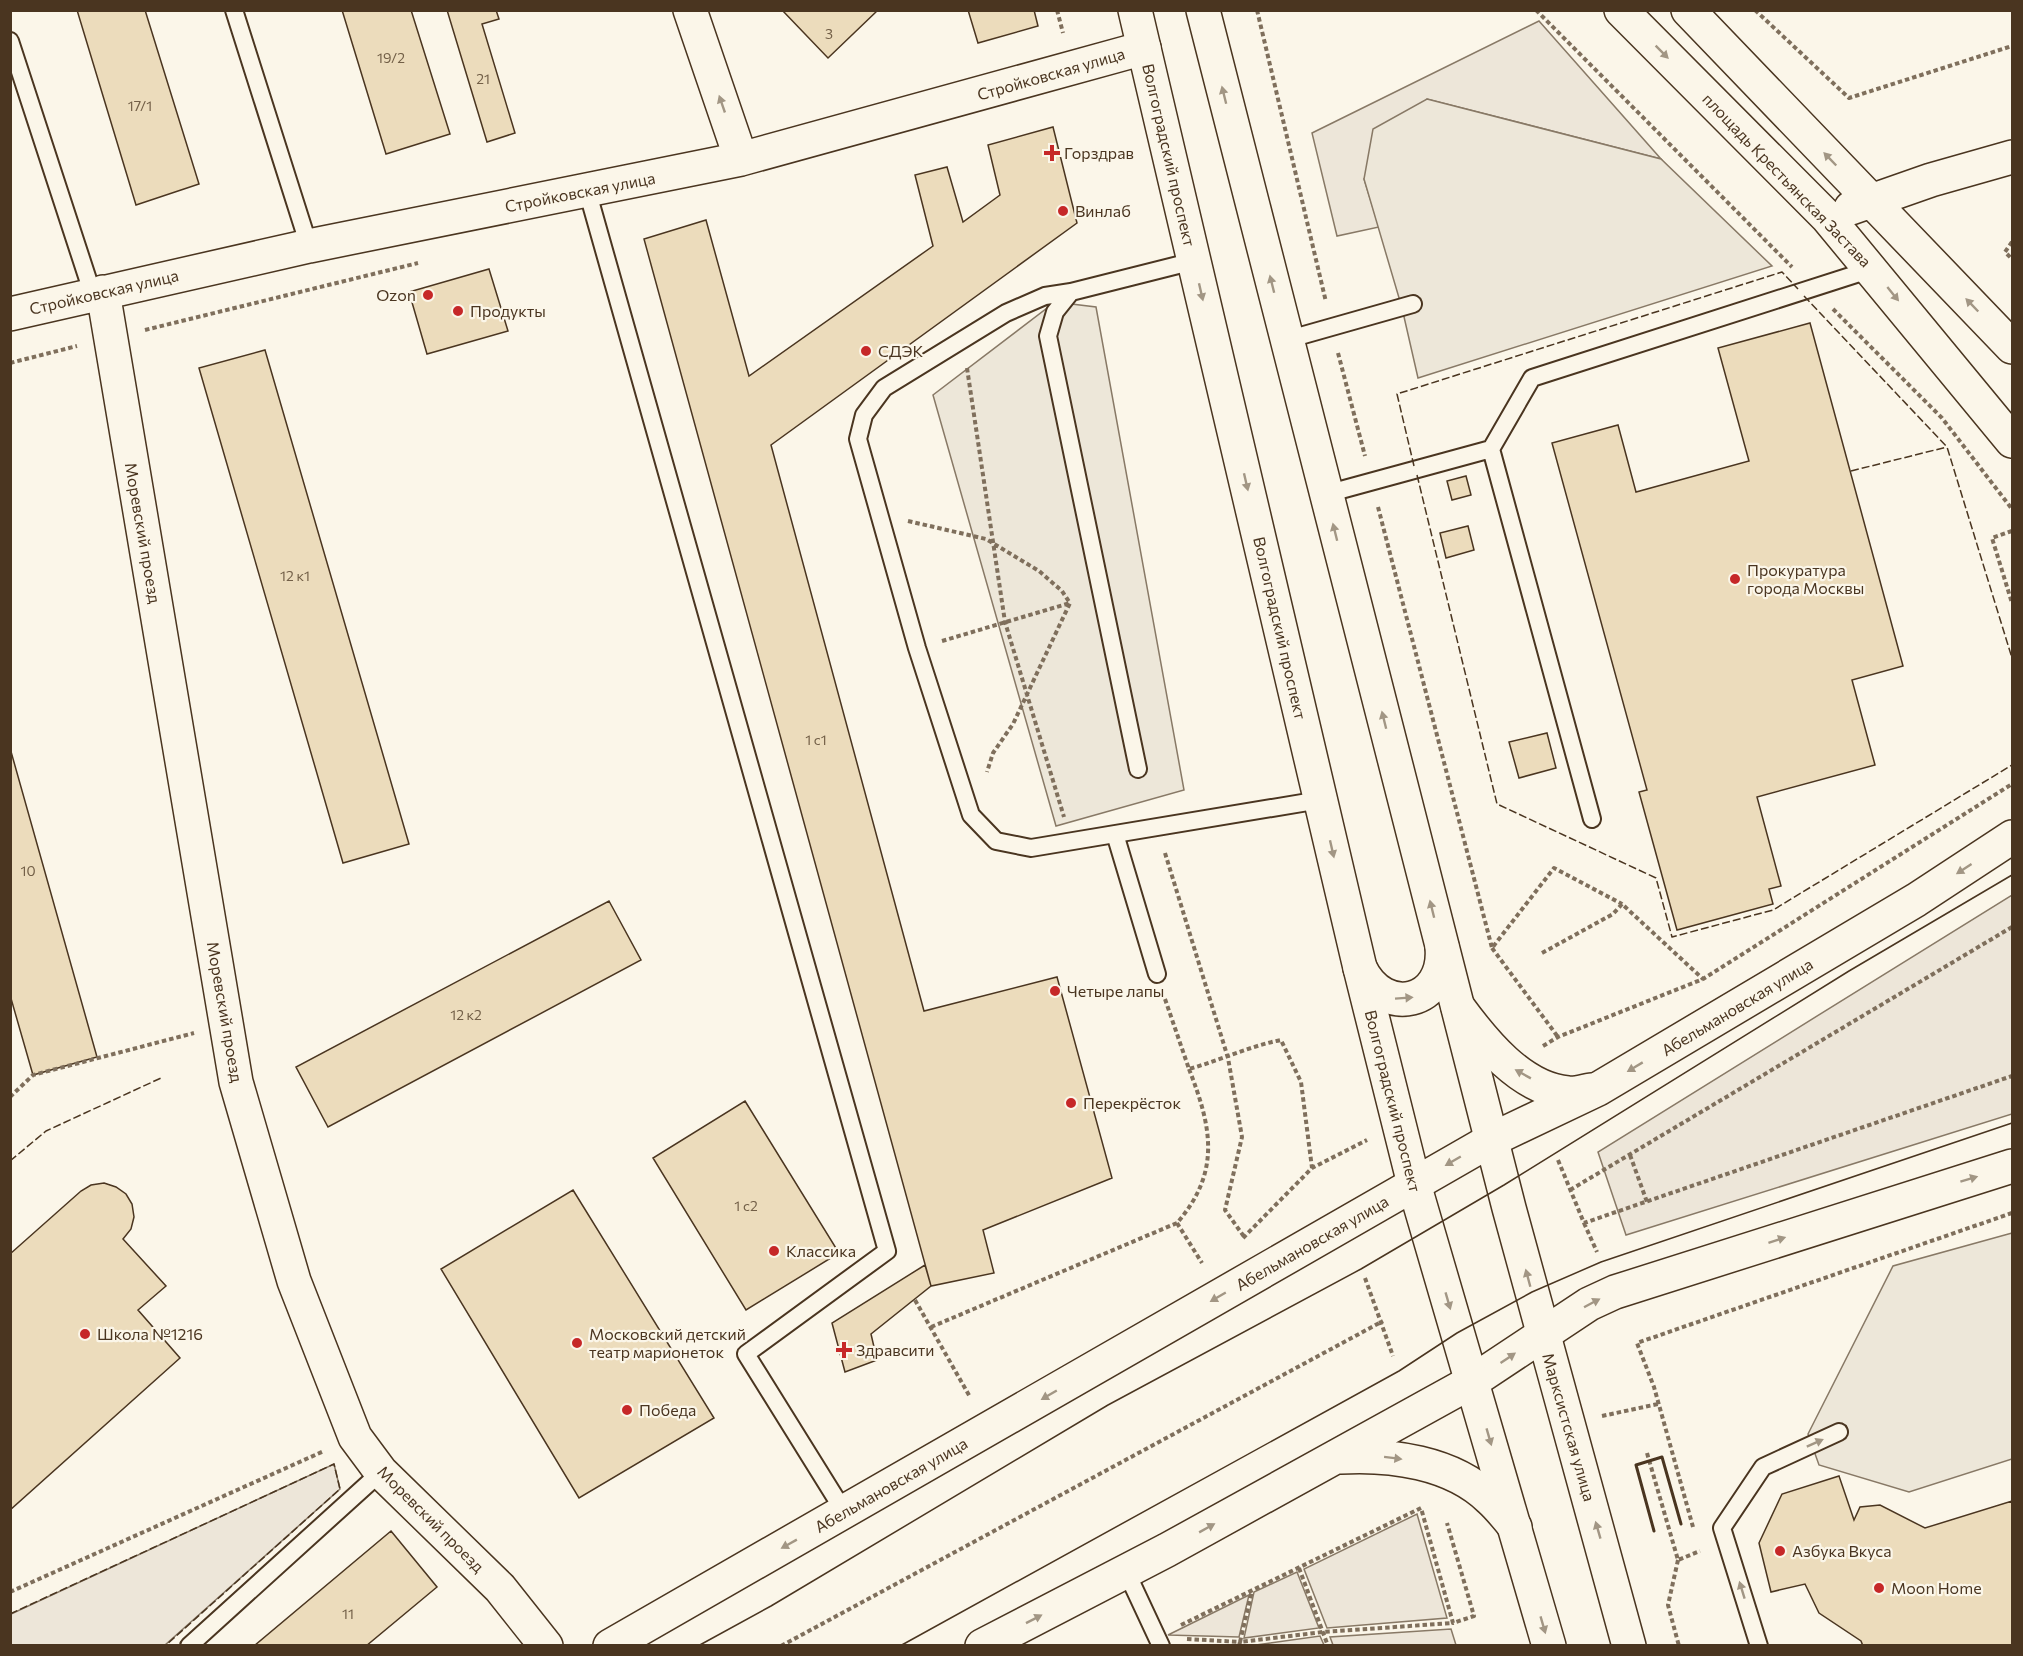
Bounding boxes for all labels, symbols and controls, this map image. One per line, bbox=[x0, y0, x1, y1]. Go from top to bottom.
house number: 3 bbox=[825, 25, 833, 42]
street label: Стройковская улица bbox=[975, 43, 1127, 104]
one-way arrow bbox=[1655, 45, 1670, 59]
house number: 19/2 bbox=[377, 49, 405, 66]
street label: Волгоградский проспект bbox=[1139, 62, 1200, 249]
house number: 21 bbox=[476, 70, 490, 87]
one-way arrow bbox=[1218, 85, 1228, 104]
street label: площадь Крестьянская Застава bbox=[1699, 89, 1876, 271]
one-way arrow bbox=[717, 95, 727, 113]
house number: 17/1 bbox=[128, 97, 152, 114]
place label: Горздрав bbox=[1064, 143, 1134, 162]
marker: Горздрав bbox=[1045, 146, 1059, 160]
one-way arrow bbox=[1824, 152, 1837, 167]
street label: Стройковская улица bbox=[503, 168, 657, 215]
place label: Винлаб bbox=[1075, 201, 1131, 220]
marker: Винлаб bbox=[1056, 204, 1070, 218]
street label: Стройковская улица bbox=[27, 265, 180, 318]
one-way arrow bbox=[1266, 274, 1276, 293]
one-way arrow bbox=[1197, 283, 1206, 302]
place label: Ozon bbox=[376, 285, 416, 304]
one-way arrow bbox=[1886, 286, 1899, 302]
marker: Ozon bbox=[421, 288, 435, 302]
one-way arrow bbox=[1965, 298, 1979, 312]
place label: Продукты bbox=[470, 301, 546, 320]
marker: Продукты bbox=[451, 304, 465, 318]
place label: СДЭК bbox=[878, 341, 923, 360]
marker: СДЭК bbox=[859, 344, 873, 358]
street label: Моревский проезд bbox=[122, 461, 165, 605]
one-way arrow bbox=[1241, 473, 1251, 491]
one-way arrow bbox=[1330, 522, 1340, 541]
street label: Волгоградский проспект bbox=[1250, 535, 1311, 722]
place label: Прокуратура города Москвы bbox=[1747, 560, 1864, 597]
house number: 12 к1 bbox=[280, 567, 310, 584]
marker: Прокуратура города Москвы bbox=[1728, 572, 1742, 586]
one-way arrow bbox=[1378, 711, 1388, 730]
house number: 1 с1 bbox=[805, 731, 827, 748]
one-way arrow bbox=[1328, 840, 1337, 859]
house number: 10 bbox=[20, 862, 36, 879]
one-way arrow bbox=[1956, 863, 1972, 875]
one-way arrow bbox=[1427, 900, 1437, 918]
street label: Моревский проезд bbox=[204, 940, 247, 1084]
street label: Абельмановская улица bbox=[1658, 954, 1816, 1059]
place label: Четыре лапы bbox=[1067, 981, 1164, 1000]
marker: Четыре лапы bbox=[1048, 984, 1062, 998]
one-way arrow bbox=[1394, 993, 1413, 1002]
house number: 12 к2 bbox=[450, 1006, 482, 1023]
street label: Волгоградский проспект bbox=[1362, 1008, 1425, 1194]
one-way arrow bbox=[1627, 1062, 1643, 1073]
one-way arrow bbox=[1515, 1069, 1531, 1080]
place label: Перекрёсток bbox=[1083, 1093, 1181, 1112]
marker: Перекрёсток bbox=[1064, 1096, 1078, 1110]
one-way arrow bbox=[1445, 1156, 1462, 1166]
one-way arrow bbox=[1960, 1174, 1978, 1183]
street label: Абельмановская улица bbox=[1232, 1191, 1391, 1294]
house number: 1 с2 bbox=[734, 1197, 758, 1214]
one-way arrow bbox=[1768, 1235, 1786, 1244]
place label: Классика bbox=[786, 1241, 856, 1260]
marker: Классика bbox=[767, 1244, 781, 1258]
one-way arrow bbox=[1523, 1269, 1532, 1287]
one-way arrow bbox=[1209, 1292, 1226, 1302]
one-way arrow bbox=[1444, 1292, 1453, 1310]
one-way arrow bbox=[1584, 1298, 1601, 1308]
place label: Школа №1216 bbox=[97, 1324, 203, 1343]
place label: Московский детский театр марионеток bbox=[589, 1324, 746, 1361]
marker: Школа №1216 bbox=[78, 1327, 92, 1341]
marker: Московский детский театр марионеток bbox=[570, 1336, 584, 1350]
place label: Здравсити bbox=[856, 1340, 934, 1359]
marker: Здравсити bbox=[837, 1343, 851, 1357]
street label: Марксистская улица bbox=[1539, 1351, 1600, 1503]
one-way arrow bbox=[1500, 1352, 1516, 1363]
one-way arrow bbox=[1041, 1389, 1057, 1400]
place label: Победа bbox=[639, 1400, 696, 1419]
marker: Победа bbox=[620, 1403, 634, 1417]
one-way arrow bbox=[1485, 1428, 1494, 1446]
street label: Абельмановская улица bbox=[811, 1433, 970, 1536]
one-way arrow bbox=[1806, 1439, 1823, 1448]
one-way arrow bbox=[1384, 1454, 1403, 1463]
street label: Моревский проезд bbox=[374, 1462, 489, 1576]
one-way arrow bbox=[1593, 1521, 1602, 1539]
one-way arrow bbox=[1199, 1523, 1216, 1533]
one-way arrow bbox=[780, 1539, 797, 1549]
place label: Азбука Вкуса bbox=[1792, 1541, 1892, 1560]
marker: Азбука Вкуса bbox=[1773, 1544, 1787, 1558]
place label: Moon Home bbox=[1891, 1578, 1982, 1597]
one-way arrow bbox=[1736, 1581, 1746, 1599]
marker: Moon Home bbox=[1872, 1581, 1886, 1595]
house number: 11 bbox=[342, 1605, 354, 1622]
one-way arrow bbox=[1026, 1614, 1043, 1623]
one-way arrow bbox=[1539, 1616, 1548, 1634]

